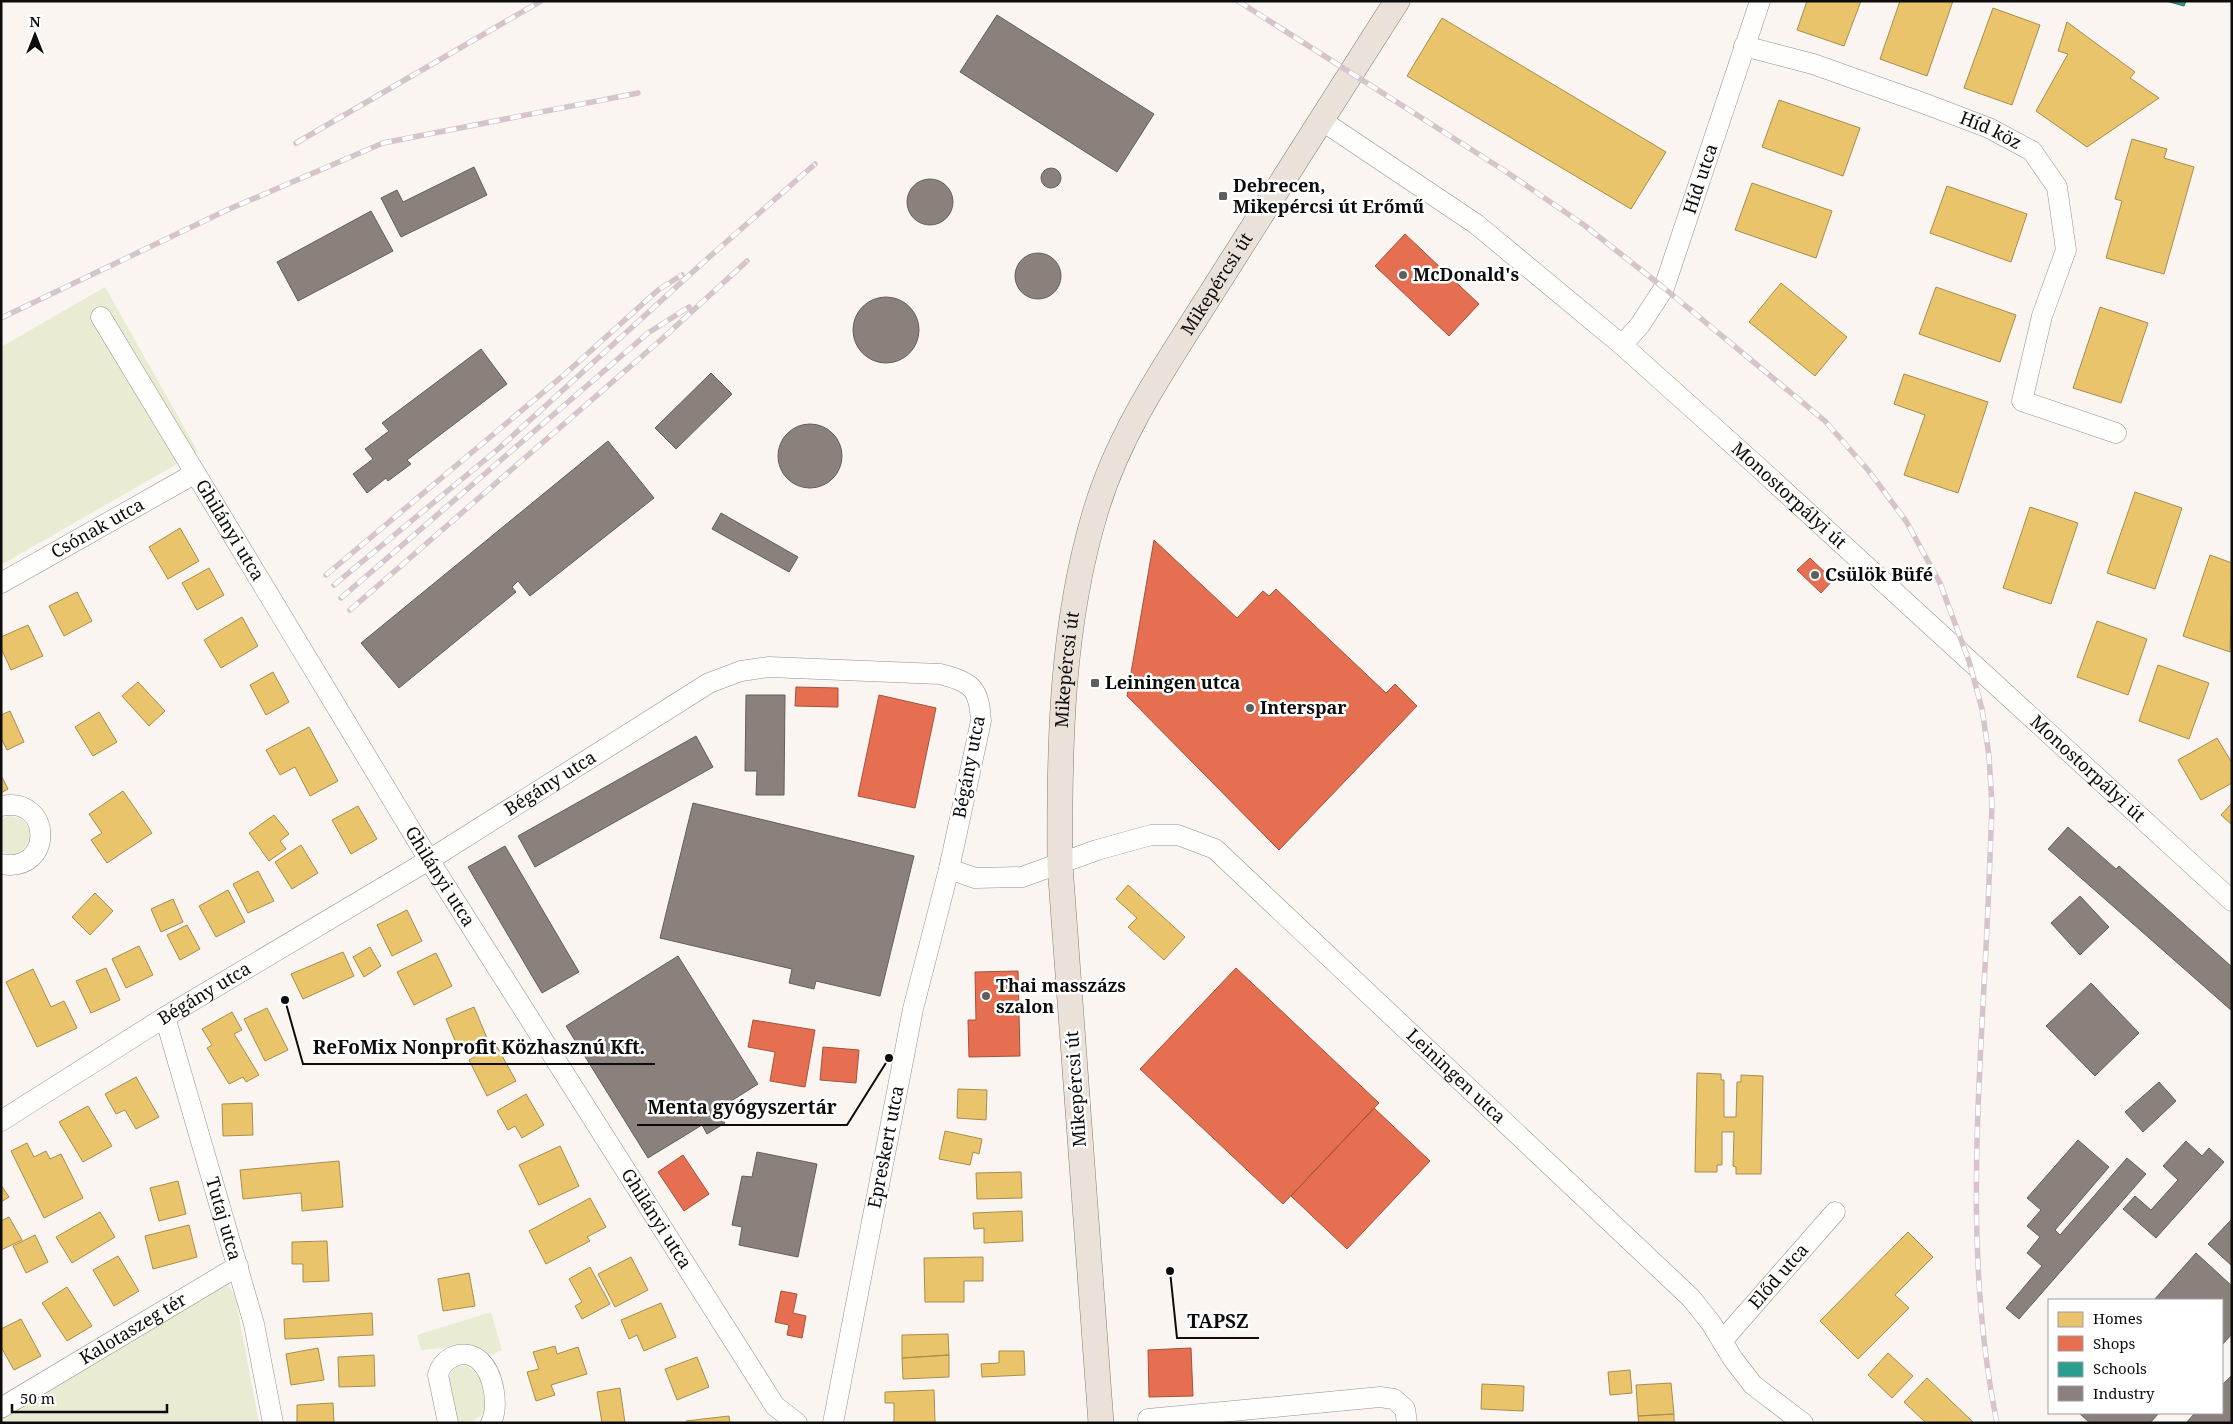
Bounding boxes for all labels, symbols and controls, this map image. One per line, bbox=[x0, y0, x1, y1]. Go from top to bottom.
north arrow bbox=[10, 10, 60, 60]
text: N bbox=[29, 12, 41, 31]
street label: Híd köz bbox=[1957, 105, 2026, 154]
street label: Híd utca bbox=[1677, 140, 1722, 217]
place label: Debrecen, Mikepércsi út Erőmű bbox=[1233, 173, 1424, 218]
marker: Debrecen, Mikepércsi út Erőmű bbox=[1217, 190, 1229, 202]
street label: Mikepércsi út bbox=[1175, 228, 1257, 339]
place label: McDonald's bbox=[1413, 262, 1520, 286]
marker: McDonald's bbox=[1397, 269, 1409, 281]
street label: Monostorpályi út bbox=[1727, 436, 1852, 553]
street label: Ghilányi utca bbox=[191, 474, 270, 585]
street label: Csónak utca bbox=[46, 492, 148, 563]
place label: Csülök Büfé bbox=[1825, 562, 1933, 586]
marker: Csülök Büfé bbox=[1809, 569, 1821, 581]
street label: Mikepércsi út bbox=[1049, 610, 1084, 729]
place label: Leiningen utca bbox=[1105, 670, 1241, 694]
marker: Leiningen utca bbox=[1089, 677, 1101, 689]
place label: Interspar bbox=[1260, 695, 1347, 719]
marker: Interspar bbox=[1244, 702, 1256, 714]
street label: Monostorpályi út bbox=[2026, 709, 2151, 827]
street label: Bégány utca bbox=[946, 713, 990, 820]
street label: Bégány utca bbox=[499, 744, 600, 820]
street label: Ghilányi utca bbox=[400, 821, 481, 931]
street label: Bégány utca bbox=[153, 956, 255, 1030]
place label: Thai masszázs szalon bbox=[996, 973, 1126, 1018]
marker: Thai masszázs szalon bbox=[980, 990, 992, 1002]
street label: Leiningen utca bbox=[1402, 1023, 1511, 1128]
callout: ReFoMix Nonprofit Közhasznú Kft. bbox=[303, 1030, 655, 1064]
street label: Mikepércsi út bbox=[1059, 1030, 1091, 1148]
text: ReFoMix Nonprofit Közhasznú Kft. bbox=[313, 1034, 645, 1060]
street label: Epreskert utca bbox=[861, 1083, 909, 1210]
callout: Menta gyógyszertár bbox=[637, 1091, 847, 1125]
text: Menta gyógyszertár bbox=[647, 1094, 837, 1120]
street label: Ghilányi utca bbox=[616, 1163, 698, 1273]
street label: Tutaj utca bbox=[201, 1174, 248, 1263]
street label: Előd utca bbox=[1743, 1238, 1813, 1314]
street label: Kalotaszeg tér bbox=[75, 1286, 191, 1369]
legend bbox=[2048, 1299, 2223, 1414]
callout: TAPSZ bbox=[1177, 1304, 1259, 1338]
text: TAPSZ bbox=[1187, 1308, 1249, 1334]
text: Homes bbox=[2093, 1308, 2143, 1328]
text: Shops bbox=[2093, 1333, 2136, 1353]
text: Schools bbox=[2093, 1358, 2147, 1378]
scale bar bbox=[12, 1382, 168, 1414]
text: Industry bbox=[2093, 1383, 2155, 1403]
text: 50 m bbox=[20, 1388, 55, 1408]

